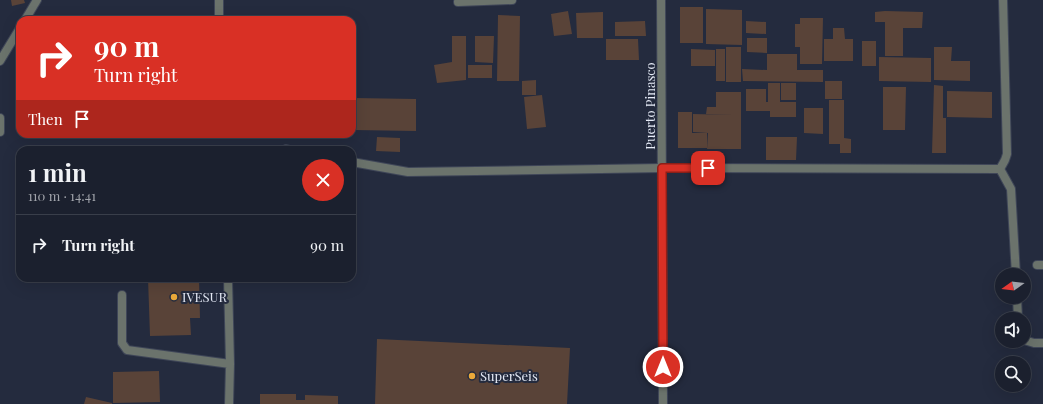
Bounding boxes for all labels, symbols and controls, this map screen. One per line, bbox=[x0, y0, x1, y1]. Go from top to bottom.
text: 90 m bbox=[94, 27, 159, 64]
icon: right bbox=[28, 32, 80, 84]
street label: Puerto Pinasco bbox=[641, 62, 658, 150]
text: Turn right bbox=[94, 63, 177, 87]
icon: arrive bbox=[71, 108, 93, 130]
text: Then bbox=[28, 109, 63, 129]
pin bbox=[691, 151, 725, 185]
text: 1 min bbox=[28, 156, 87, 188]
icon: arrive bbox=[697, 157, 719, 179]
button: close bbox=[302, 159, 344, 201]
text: 110 m · 14:41 bbox=[28, 187, 96, 204]
icon: right bbox=[28, 234, 50, 256]
text: Turn right bbox=[62, 235, 135, 255]
text: 90 m bbox=[310, 235, 344, 255]
north arrow bbox=[995, 268, 1031, 304]
map controls bbox=[995, 268, 1031, 392]
place label: IVESUR bbox=[182, 288, 227, 305]
marker: IVESUR bbox=[169, 292, 179, 302]
button: sound bbox=[995, 312, 1031, 348]
position arrow bbox=[642, 346, 684, 388]
button: search bbox=[995, 356, 1031, 392]
place label: SuperSeis bbox=[480, 367, 538, 384]
marker: SuperSeis bbox=[467, 371, 477, 381]

